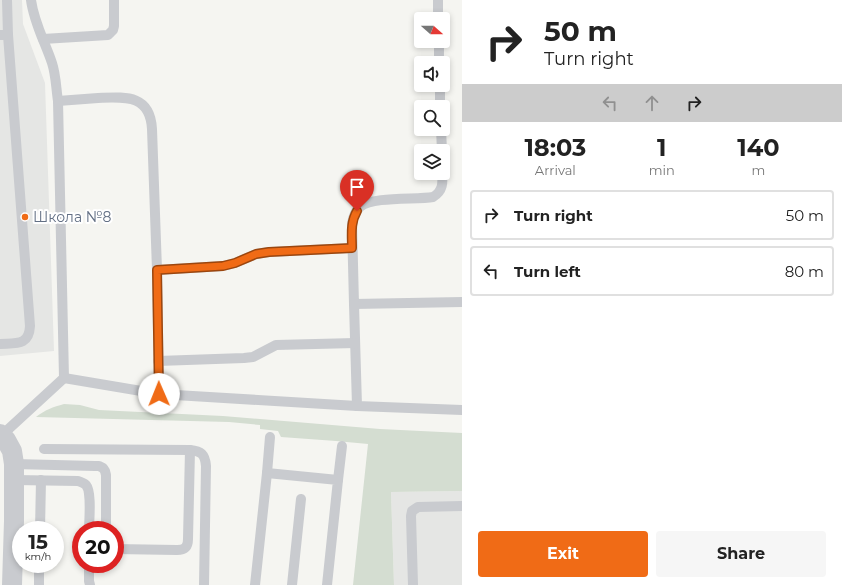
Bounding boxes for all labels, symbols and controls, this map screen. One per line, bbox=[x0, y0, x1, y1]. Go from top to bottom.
north arrow bbox=[414, 12, 450, 48]
map controls bbox=[414, 12, 450, 180]
text: 50 m bbox=[544, 14, 617, 48]
icon: right bbox=[478, 16, 530, 68]
text: Turn right bbox=[544, 48, 634, 70]
button: sound bbox=[414, 56, 450, 92]
icon: left bbox=[599, 92, 621, 114]
icon: ahead bbox=[641, 92, 663, 114]
icon: right bbox=[683, 92, 705, 114]
button: search bbox=[414, 100, 450, 136]
text: 18:03 bbox=[524, 133, 586, 162]
text: 1 bbox=[657, 133, 666, 162]
text: 140 bbox=[737, 133, 780, 162]
button: layers bbox=[414, 144, 450, 180]
text: Arrival bbox=[535, 162, 576, 178]
text: min bbox=[649, 162, 675, 178]
text: m bbox=[751, 162, 765, 178]
pin bbox=[340, 170, 374, 211]
icon: arrive bbox=[346, 176, 368, 198]
icon: right bbox=[480, 204, 502, 226]
text: Turn right bbox=[514, 206, 593, 225]
text: 50 m bbox=[786, 206, 824, 225]
place label: Школа №8 bbox=[33, 208, 112, 226]
marker: Школа №8 bbox=[20, 212, 30, 222]
icon: left bbox=[480, 260, 502, 282]
text: Turn left bbox=[514, 262, 581, 281]
text: 80 m bbox=[785, 262, 824, 281]
position arrow bbox=[138, 373, 180, 415]
speed limit sign: 20 bbox=[72, 521, 124, 573]
text: 15 bbox=[28, 530, 48, 554]
button: Exit bbox=[478, 531, 648, 577]
button: Share bbox=[656, 531, 826, 577]
text: km/h bbox=[25, 550, 51, 563]

